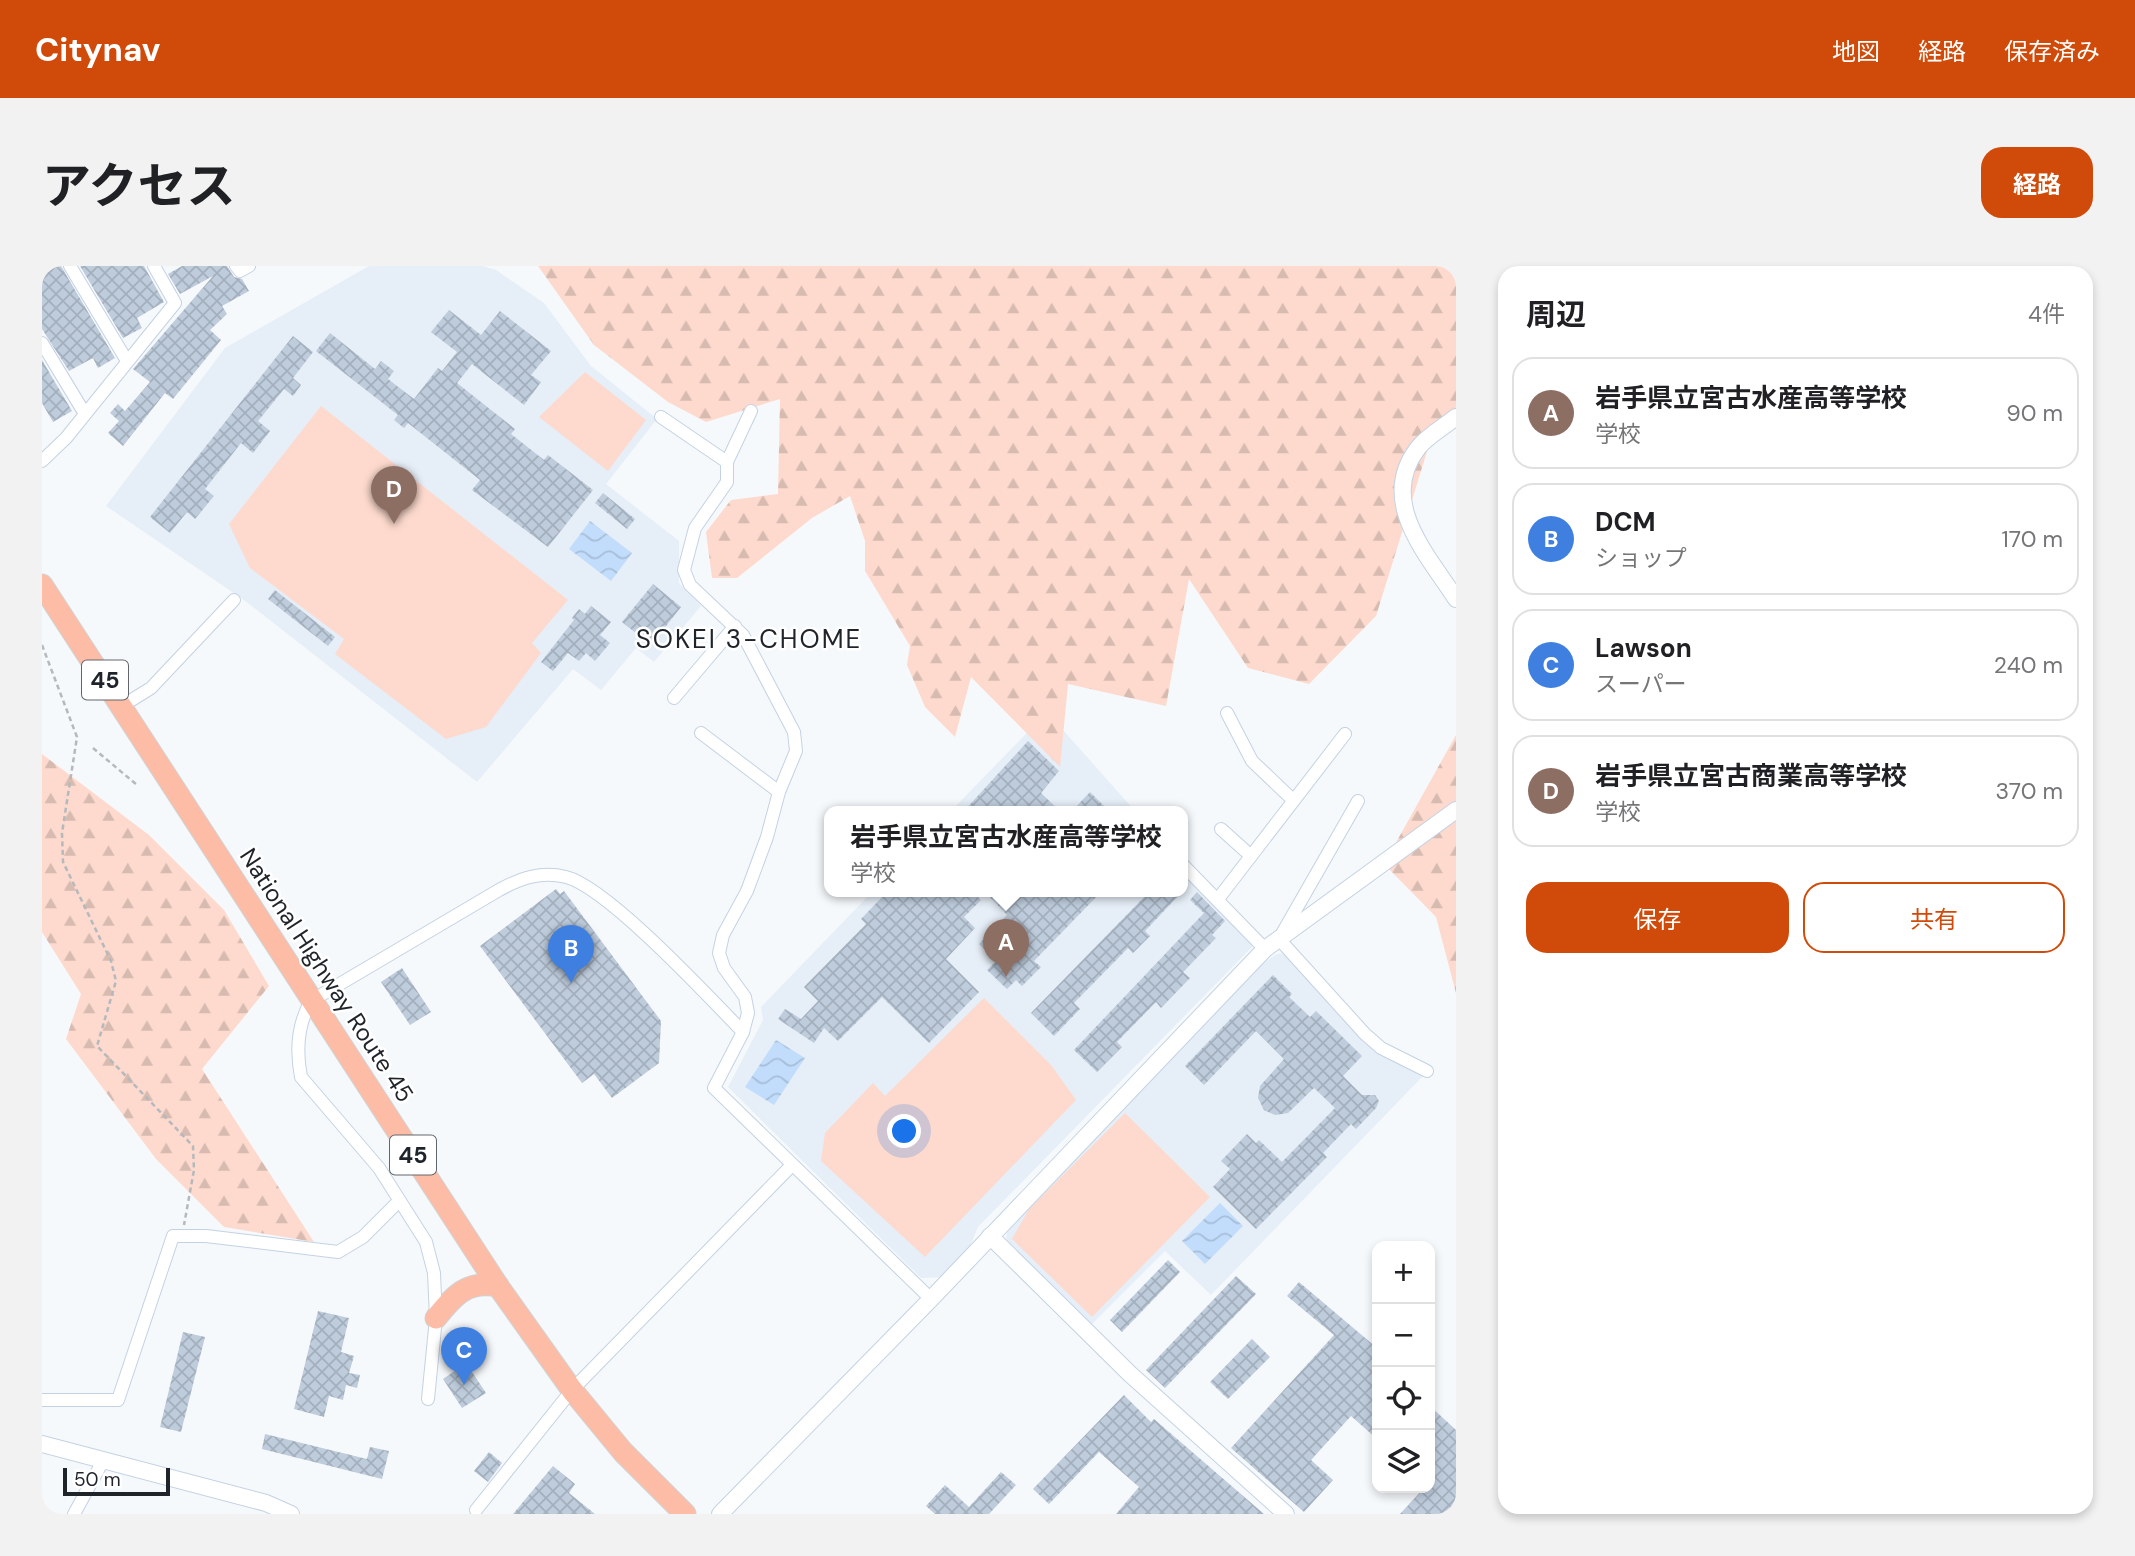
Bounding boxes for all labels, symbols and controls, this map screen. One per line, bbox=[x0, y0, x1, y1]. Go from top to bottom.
text: Citynav bbox=[35, 28, 160, 71]
text: 地図 bbox=[1832, 36, 1880, 67]
text: 経路 bbox=[1918, 36, 1966, 67]
text: 保存済み bbox=[2004, 36, 2100, 67]
button: 経路 bbox=[1981, 147, 2093, 218]
text: アクセス bbox=[42, 154, 236, 218]
text: 周辺 bbox=[1526, 295, 1586, 334]
text: 4件 bbox=[2028, 299, 2065, 329]
text: 岩手県立宮古水産高等学校 bbox=[1595, 381, 1907, 415]
text: A bbox=[1543, 398, 1559, 428]
text: 90 m bbox=[2006, 398, 2063, 428]
text: 学校 bbox=[1595, 419, 1641, 449]
pin: D bbox=[371, 466, 417, 524]
text: DCM bbox=[1595, 505, 1656, 539]
text: B bbox=[1544, 524, 1558, 554]
text: 170 m bbox=[2002, 524, 2063, 554]
text: ショップ bbox=[1595, 543, 1687, 573]
district label: SOKEI 3-CHOME bbox=[636, 622, 862, 656]
text: Lawson bbox=[1595, 631, 1692, 665]
text: C bbox=[1543, 650, 1559, 680]
text: 240 m bbox=[1994, 650, 2063, 680]
road number: 45 bbox=[82, 660, 128, 700]
text: スーパー bbox=[1595, 669, 1687, 699]
text: 岩手県立宮古商業高等学校 bbox=[1595, 759, 1907, 793]
text: D bbox=[1543, 776, 1559, 806]
text: 370 m bbox=[1995, 776, 2063, 806]
text: 学校 bbox=[1595, 797, 1641, 827]
popup bbox=[824, 806, 1188, 897]
text: 岩手県立宮古水産高等学校 bbox=[850, 820, 1162, 854]
street label: National Highway Route 45 bbox=[233, 842, 421, 1108]
text: 学校 bbox=[850, 858, 896, 888]
button: 保存 bbox=[1526, 882, 1789, 953]
button: 共有 bbox=[1803, 882, 2065, 953]
pin: A bbox=[983, 919, 1029, 977]
pin: B bbox=[548, 925, 594, 983]
your location bbox=[887, 1114, 921, 1148]
road number: 45 bbox=[390, 1136, 436, 1174]
map controls bbox=[1372, 1241, 1435, 1493]
button: + bbox=[1372, 1241, 1435, 1304]
button: − bbox=[1372, 1304, 1435, 1367]
pin: C bbox=[441, 1327, 487, 1385]
button: locate bbox=[1372, 1367, 1435, 1430]
button: layers bbox=[1372, 1430, 1435, 1493]
scale bar bbox=[63, 1465, 170, 1497]
text: 50 m bbox=[74, 1467, 121, 1492]

